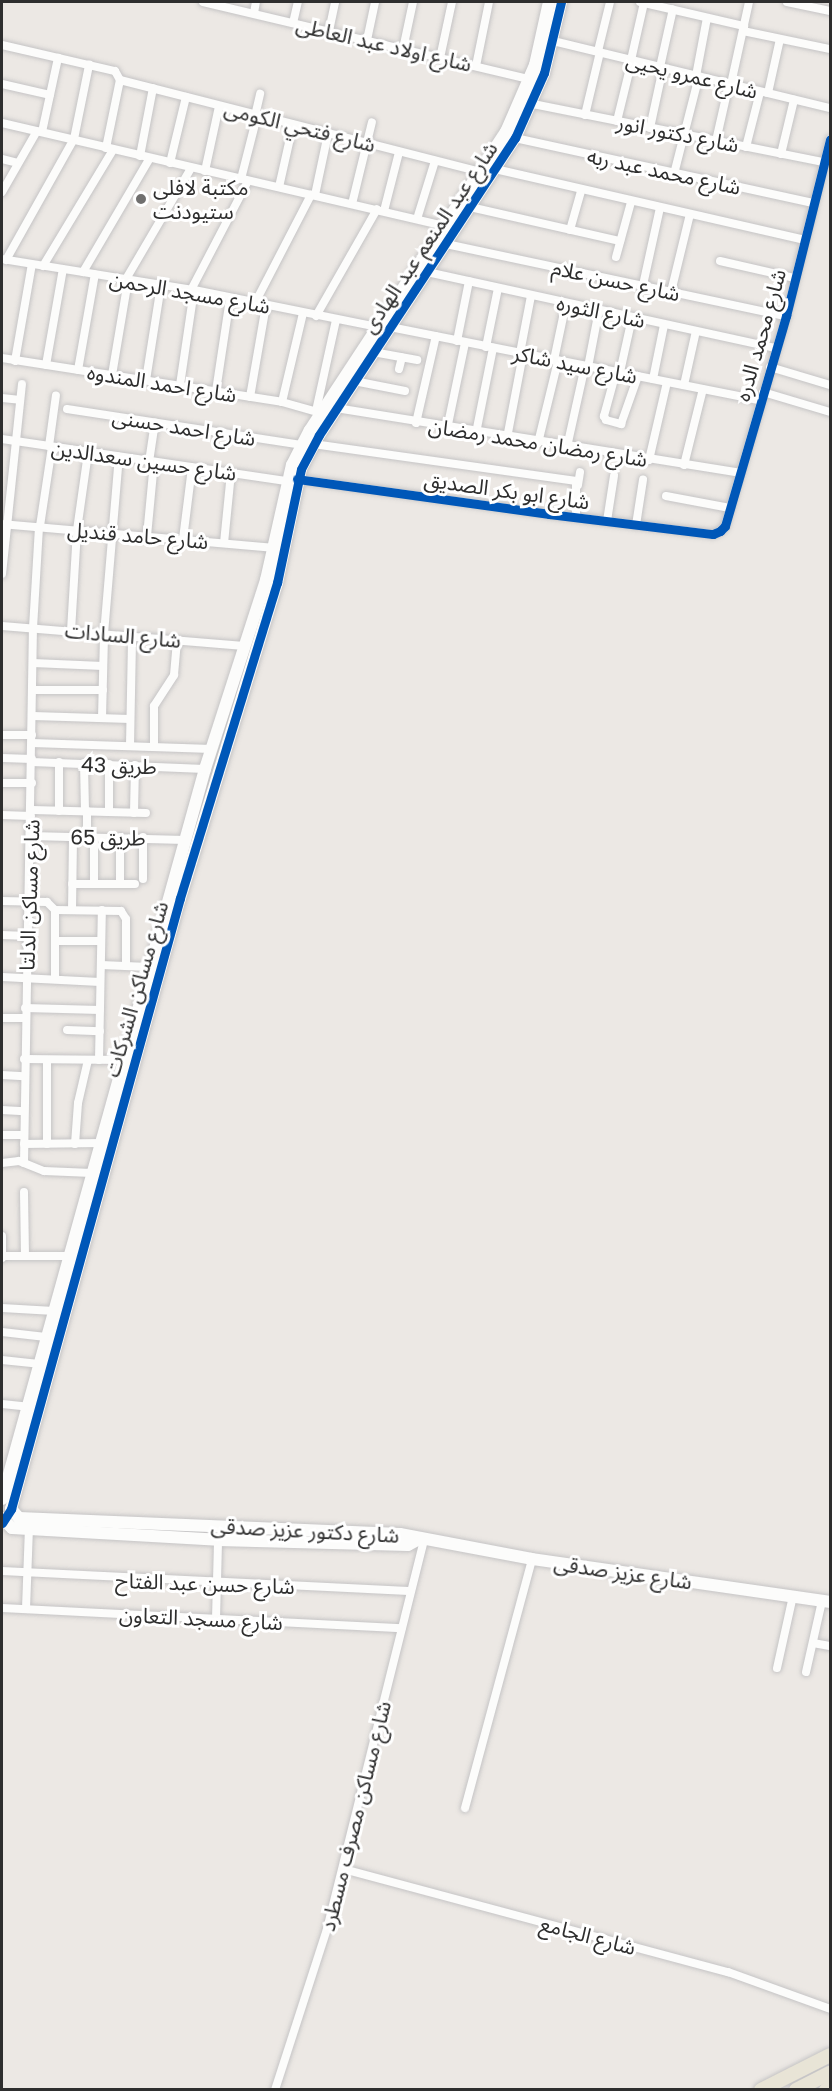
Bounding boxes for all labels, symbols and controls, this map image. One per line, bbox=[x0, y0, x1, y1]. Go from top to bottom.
street label: شارع اولاد عبد العاطى bbox=[294, 12, 474, 76]
street label: شارع عمرو يحيى bbox=[624, 46, 760, 104]
street label: شارع فتحي الكومى bbox=[222, 95, 378, 157]
street label: شارع دكتور انور bbox=[615, 109, 741, 157]
street label: شارع عبد المنعم عبد الهادى bbox=[355, 136, 503, 338]
street label: شارع محمد عبد ربه bbox=[585, 142, 743, 200]
place label: مكتبة لافلى ستيودنت bbox=[153, 174, 249, 224]
marker: مكتبة لافلى ستيودنت bbox=[134, 192, 148, 206]
street label: شارع حسن علام bbox=[550, 254, 682, 306]
street label: شارع مسجد الرحمن bbox=[108, 265, 272, 319]
street label: شارع محمد الدره bbox=[729, 266, 791, 404]
street label: شارع الثوره bbox=[554, 289, 648, 333]
street label: شارع سيد شاكر bbox=[511, 340, 639, 388]
street label: شارع احمد المندوه bbox=[85, 359, 239, 407]
street label: شارع احمد حسنى bbox=[110, 403, 258, 451]
street label: شارع رمضان محمد رمضان bbox=[427, 412, 649, 472]
street label: شارع حسين سعدالدين bbox=[50, 435, 238, 485]
street label: شارع ابو بكر الصديق bbox=[423, 466, 591, 514]
street label: شارع حامد قنديل bbox=[66, 516, 210, 554]
street label: شارع السادات bbox=[64, 617, 182, 653]
street label: طريق 43 bbox=[81, 751, 157, 779]
street label: شارع مساكن الدلتا bbox=[14, 819, 44, 971]
street label: طريق 65 bbox=[70, 824, 146, 850]
street label: شارع مساكن الشركات bbox=[99, 898, 173, 1080]
street label: شارع دكتور عزيز صدقى bbox=[210, 1512, 400, 1548]
street label: شارع عزيز صدقى bbox=[552, 1550, 694, 1594]
street label: شارع حسن عبد الفتاح bbox=[115, 1567, 295, 1599]
street label: شارع مسجد التعاون bbox=[118, 1601, 284, 1635]
street label: شارع مساكن مصرف مسطرد bbox=[314, 1698, 396, 1934]
street label: شارع الجامع bbox=[537, 1910, 639, 1960]

